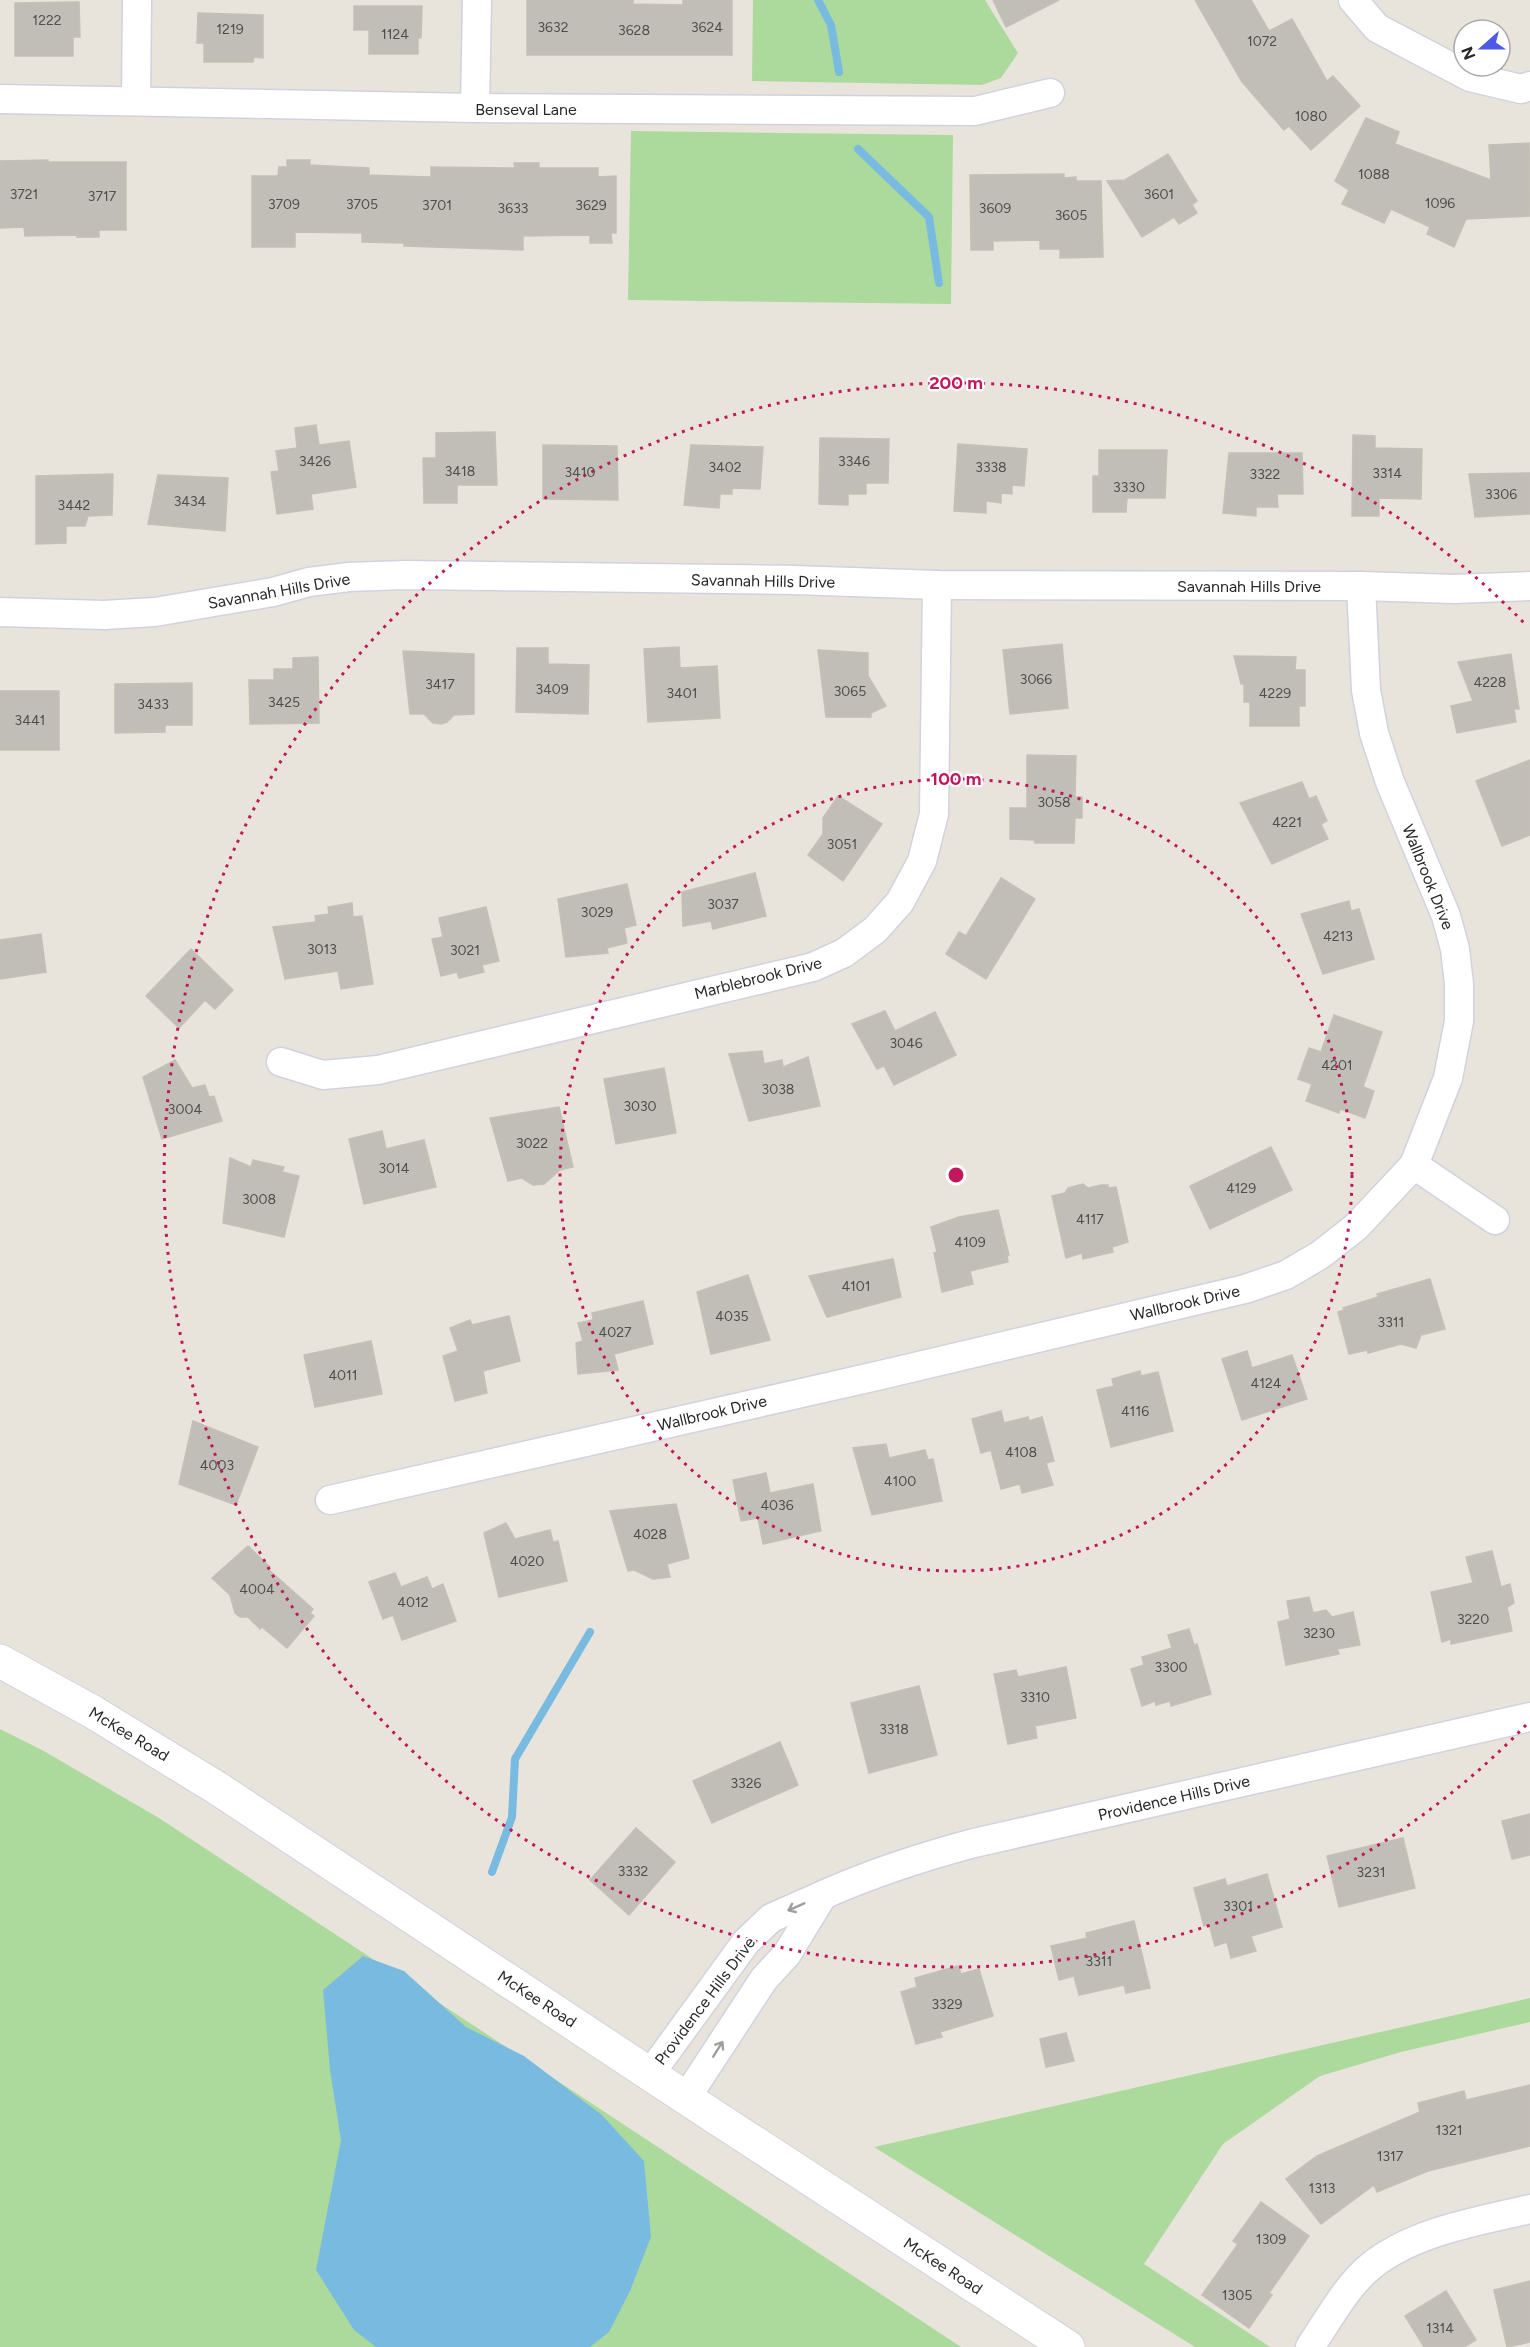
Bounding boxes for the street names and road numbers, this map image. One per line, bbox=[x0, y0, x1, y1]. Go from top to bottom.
street label: Benseval Lane bbox=[475, 100, 577, 119]
street label: Savannah Hills Drive bbox=[206, 569, 352, 613]
street label: Savannah Hills Drive bbox=[691, 570, 836, 592]
street label: Savannah Hills Drive bbox=[1177, 577, 1321, 596]
street label: Wallbrook Drive bbox=[1398, 822, 1458, 933]
street label: Marblebrook Drive bbox=[692, 953, 824, 1003]
street label: Wallbrook Drive bbox=[1128, 1281, 1242, 1325]
street label: Wallbrook Drive bbox=[655, 1391, 769, 1435]
street label: McKee Road bbox=[86, 1703, 172, 1765]
street label: Providence Hills Drive bbox=[1096, 1771, 1252, 1825]
street label: Providence Hills Drive bbox=[651, 1933, 759, 2069]
street label: McKee Road bbox=[494, 1967, 580, 2031]
street label: McKee Road bbox=[900, 2234, 986, 2298]

